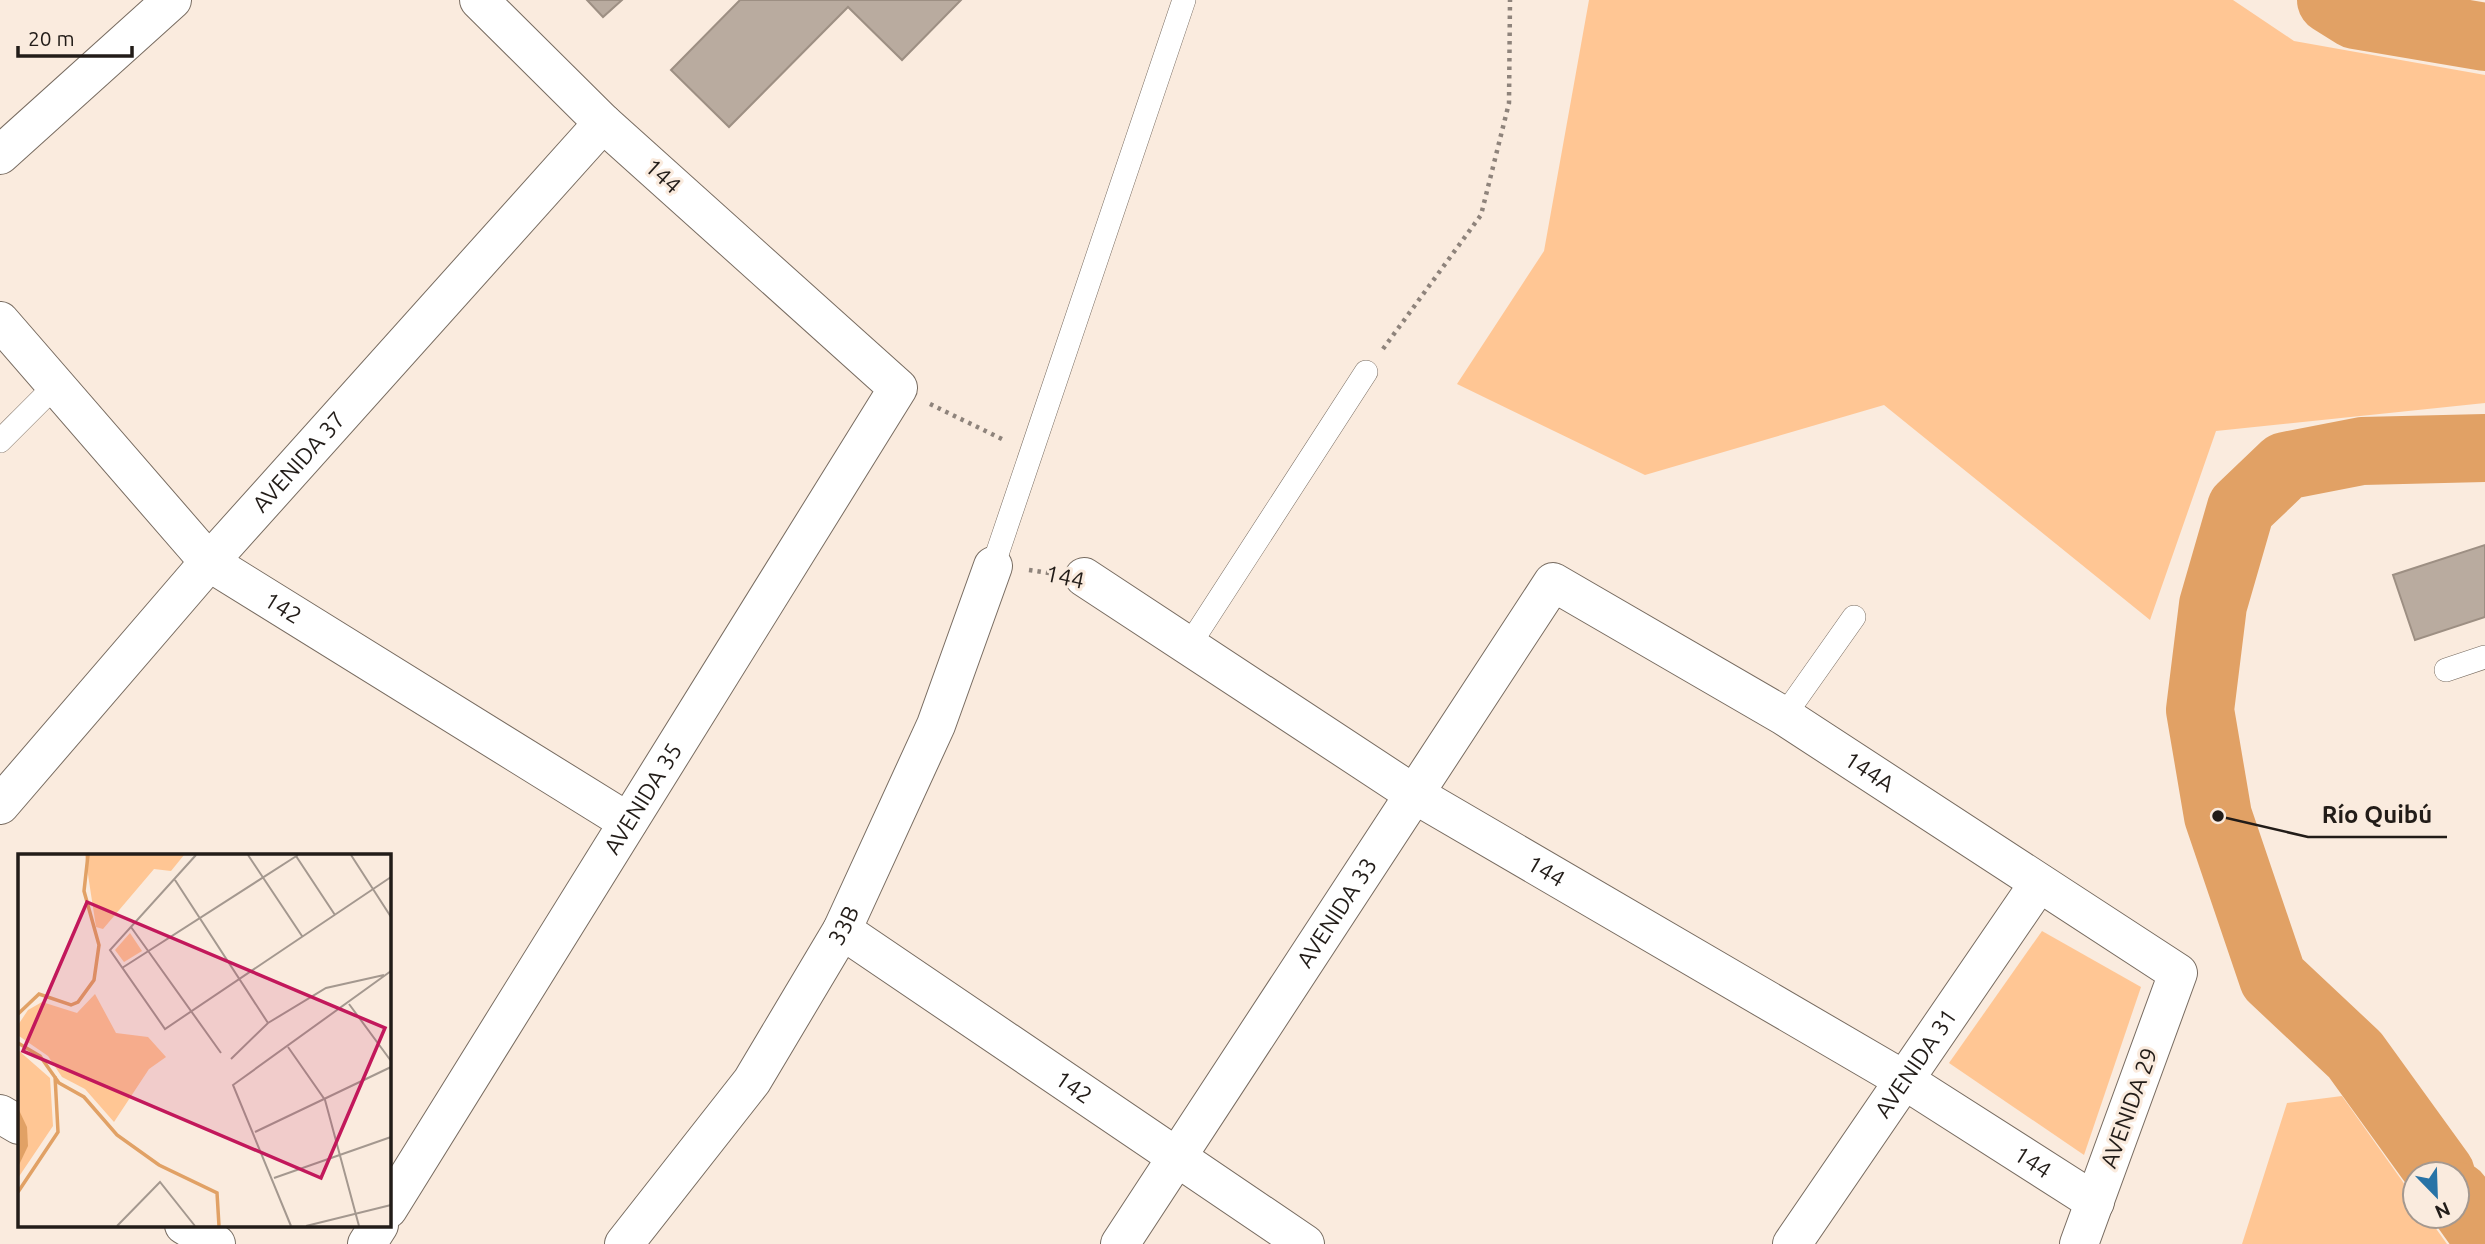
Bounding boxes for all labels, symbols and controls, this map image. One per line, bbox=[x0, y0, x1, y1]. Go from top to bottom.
scale bar bbox=[18, 14, 131, 58]
text: 20 m bbox=[28, 26, 75, 50]
street label: 144 bbox=[641, 153, 686, 198]
street label: AVENIDA 37 bbox=[247, 406, 350, 517]
street label: 144 bbox=[1043, 560, 1087, 593]
street label: 142 bbox=[260, 587, 306, 628]
street label: AVENIDA 35 bbox=[599, 738, 686, 858]
street label: 144A bbox=[1840, 746, 1899, 796]
callout: Río Quibú bbox=[2308, 792, 2447, 837]
text: Río Quibú bbox=[2322, 801, 2432, 828]
street label: 144 bbox=[1523, 850, 1570, 891]
street label: AVENIDA 33 bbox=[1291, 853, 1381, 972]
inset map bbox=[18, 854, 390, 1226]
street label: 33B bbox=[823, 902, 863, 949]
street label: AVENIDA 31 bbox=[1869, 1004, 1961, 1122]
street label: AVENIDA 29 bbox=[2095, 1044, 2162, 1171]
street label: 142 bbox=[1051, 1065, 1097, 1108]
street label: 144 bbox=[2010, 1141, 2056, 1183]
north arrow bbox=[2401, 1160, 2471, 1230]
text: N bbox=[2432, 1198, 2453, 1224]

